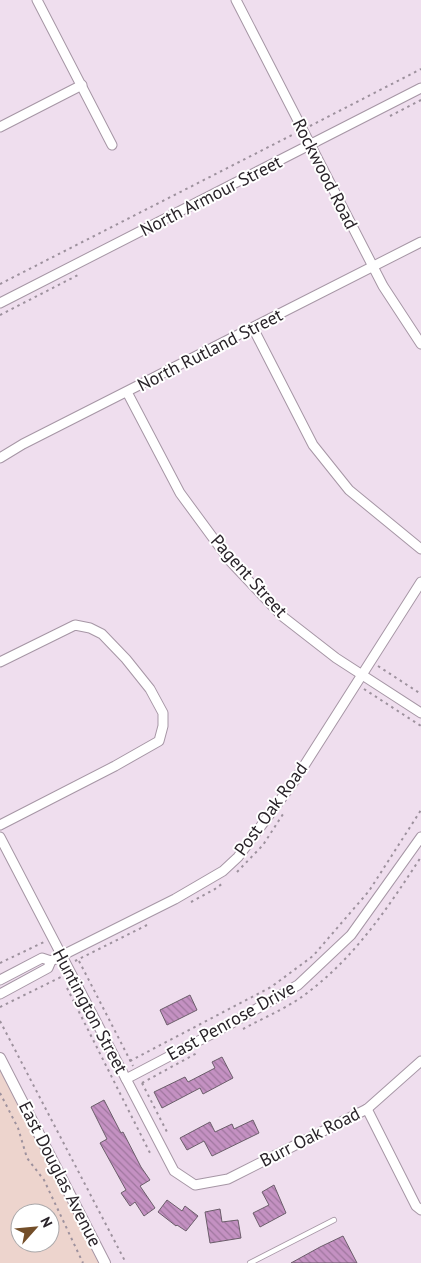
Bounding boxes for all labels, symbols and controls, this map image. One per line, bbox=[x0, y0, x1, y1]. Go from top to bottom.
street label: Rockwood Road bbox=[288, 115, 363, 233]
street label: North Armour Street bbox=[136, 150, 286, 241]
street label: North Rutland Street bbox=[133, 303, 286, 396]
street label: Pagent Street bbox=[206, 529, 293, 622]
street label: Post Oak Road bbox=[229, 758, 312, 860]
street label: Huntington Street bbox=[48, 944, 133, 1077]
street label: East Penrose Drive bbox=[163, 976, 299, 1065]
street label: East Douglas Avenue bbox=[14, 1097, 107, 1250]
street label: Burr Oak Road bbox=[256, 1101, 364, 1172]
north arrow bbox=[10, 1203, 60, 1253]
text: N bbox=[36, 1214, 57, 1230]

